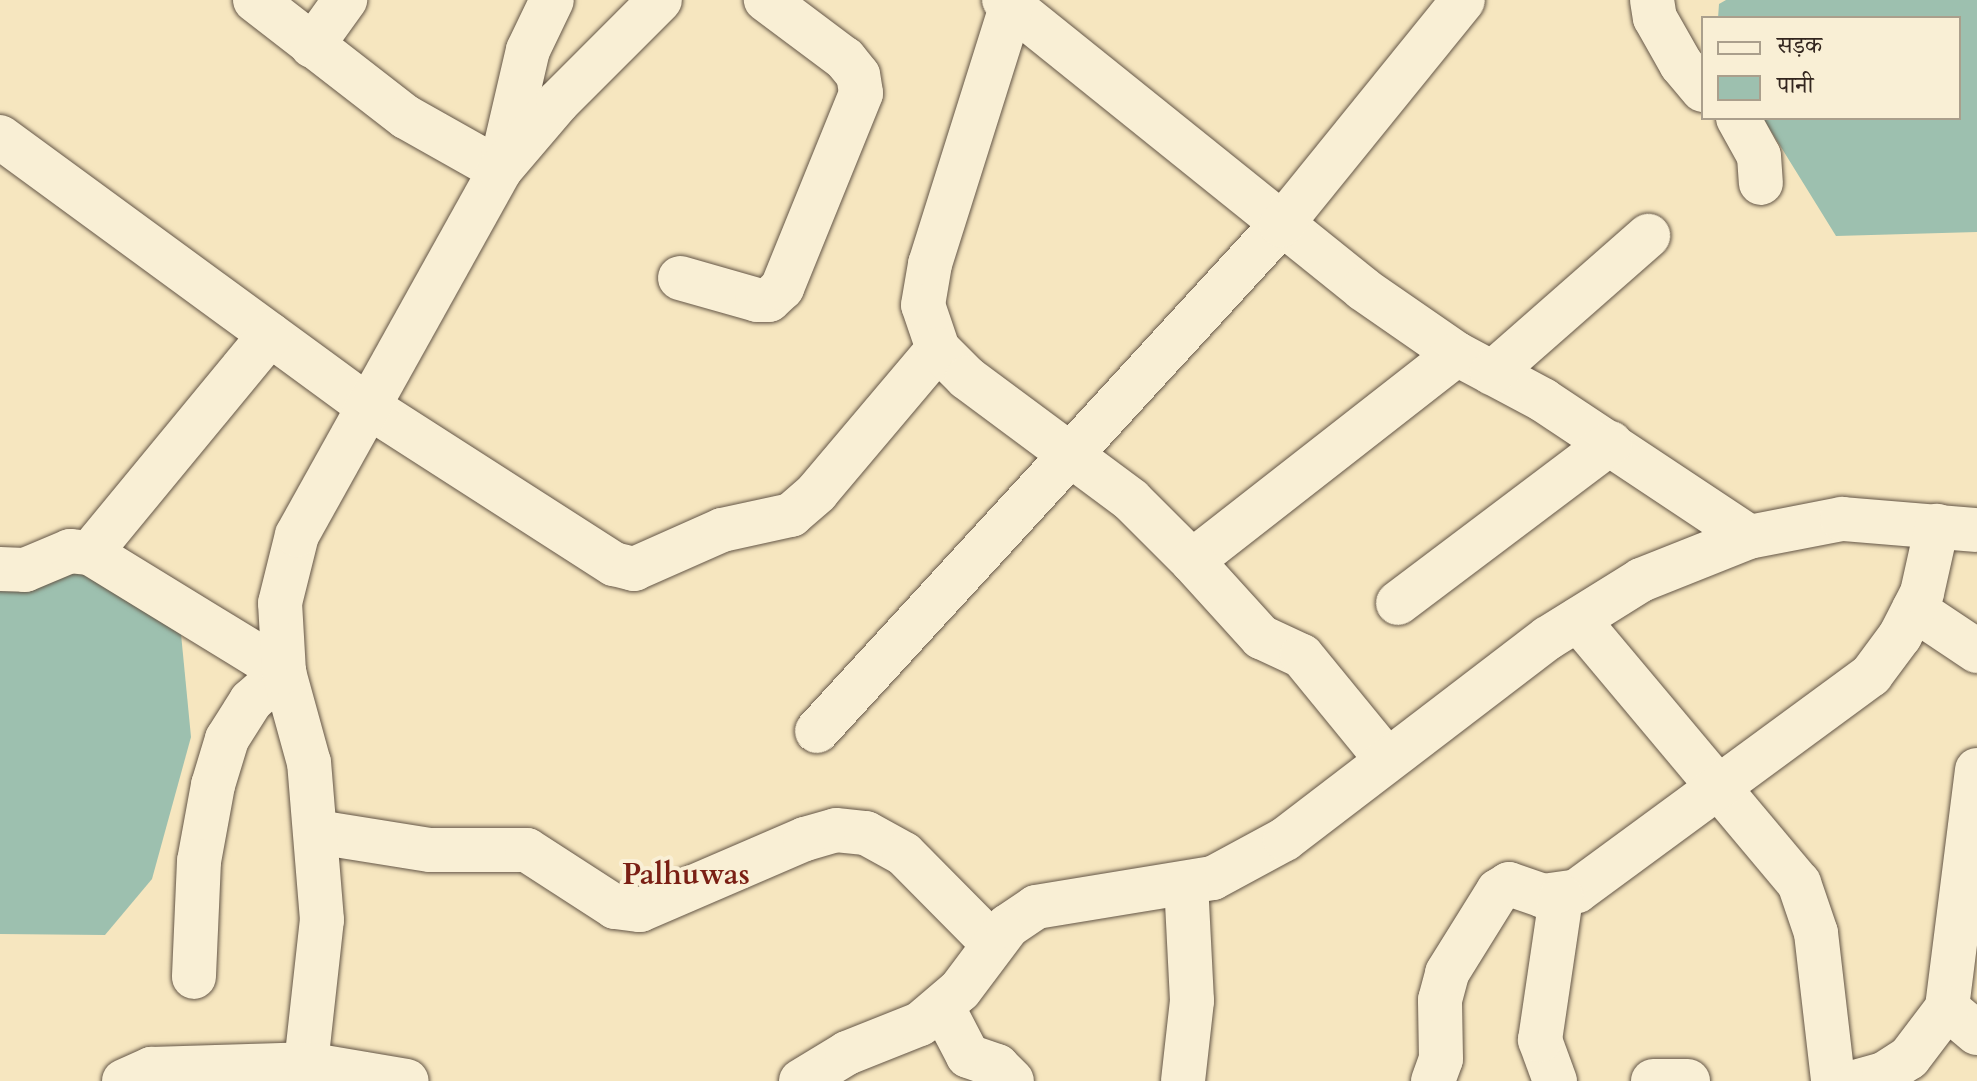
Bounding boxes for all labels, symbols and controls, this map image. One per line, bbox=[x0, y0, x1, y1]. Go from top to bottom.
legend bbox=[1701, 16, 1961, 120]
text: सड़क bbox=[1777, 29, 1822, 62]
text: पानी bbox=[1777, 69, 1814, 102]
district label: Palhuwas bbox=[622, 857, 750, 893]

